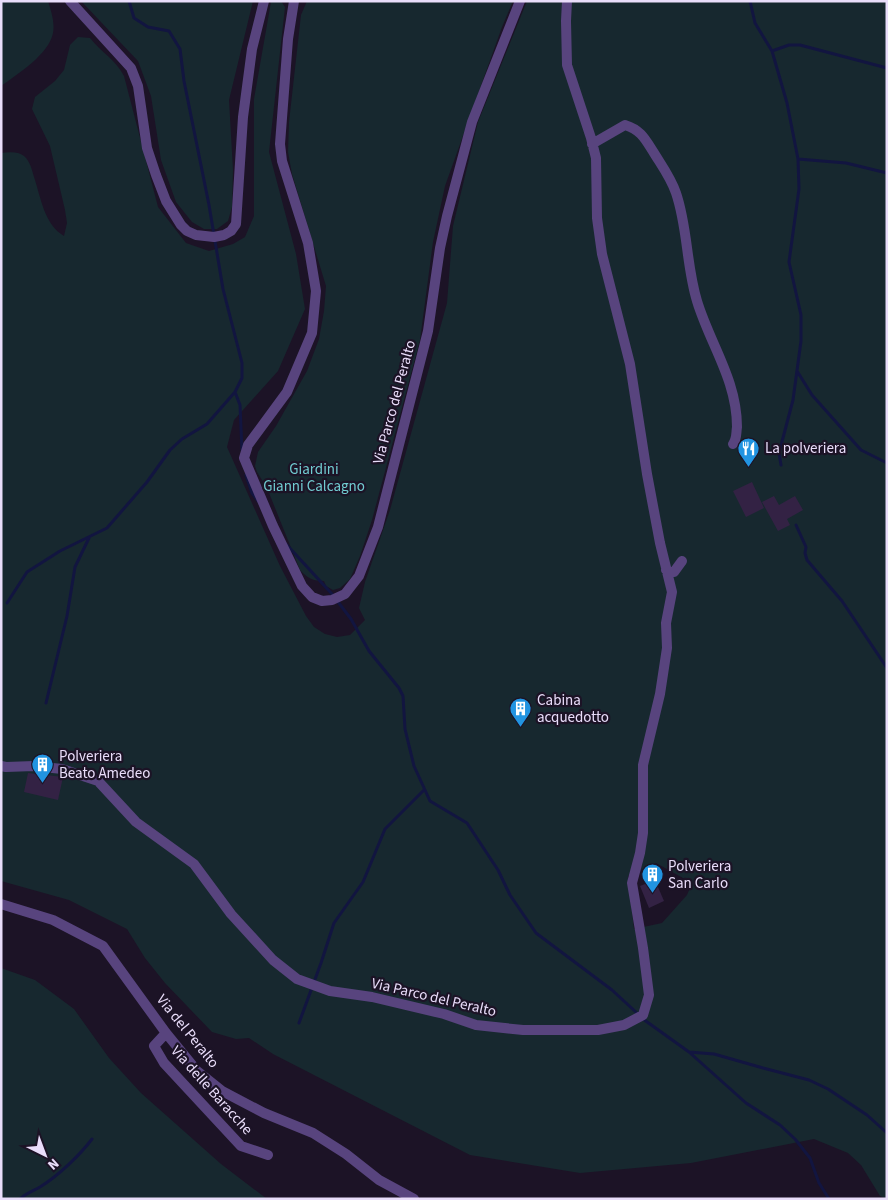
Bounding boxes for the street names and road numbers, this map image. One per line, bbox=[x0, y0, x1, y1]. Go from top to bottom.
street label: Via Parco del Peralto bbox=[368, 338, 421, 466]
street label: Via Parco del Peralto bbox=[369, 973, 498, 1022]
street label: Via del Peralto bbox=[151, 990, 224, 1073]
street label: Via delle Baracche bbox=[166, 1041, 257, 1140]

